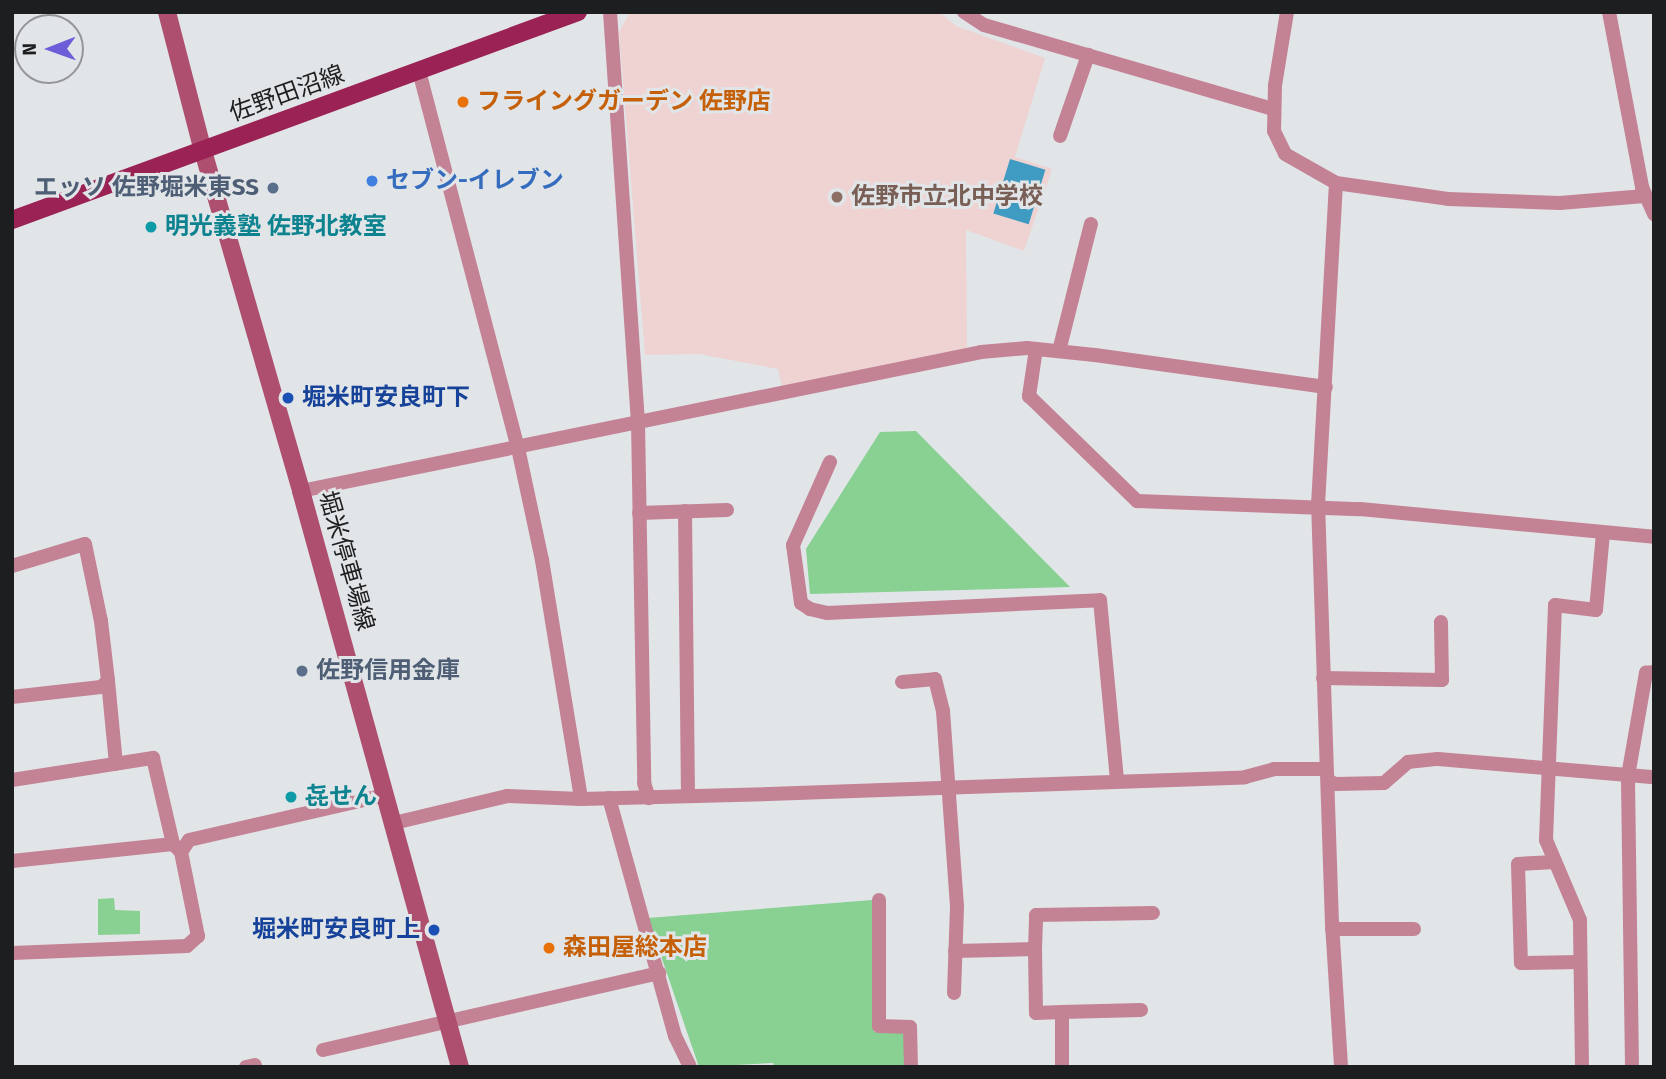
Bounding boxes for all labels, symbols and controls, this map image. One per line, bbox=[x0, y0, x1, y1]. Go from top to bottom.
north arrow bbox=[14, 14, 84, 84]
text: N bbox=[18, 43, 41, 56]
street label: 佐野田沼線 bbox=[226, 60, 348, 128]
place label: フライングガーデン 佐野店 bbox=[477, 88, 771, 116]
marker: フライングガーデン 佐野店 bbox=[455, 94, 471, 110]
place label: セブン-イレブン bbox=[386, 167, 564, 195]
marker: セブン-イレブン bbox=[364, 173, 380, 189]
place label: エッソ 佐野堀米東SS bbox=[34, 174, 259, 202]
marker: エッソ 佐野堀米東SS bbox=[265, 180, 281, 196]
place label: 佐野市立北中学校 bbox=[851, 183, 1043, 211]
marker: 佐野市立北中学校 bbox=[829, 189, 845, 205]
place label: 明光義塾 佐野北教室 bbox=[165, 213, 387, 241]
marker: 明光義塾 佐野北教室 bbox=[143, 219, 159, 235]
place label: 堀米町安良町下 bbox=[302, 384, 470, 412]
marker: 堀米町安良町下 bbox=[280, 390, 296, 406]
street label: 堀米停車場線 bbox=[312, 488, 380, 634]
place label: 佐野信用金庫 bbox=[316, 657, 460, 685]
marker: 佐野信用金庫 bbox=[294, 663, 310, 679]
place label: 㐂せん bbox=[305, 783, 377, 811]
marker: 㐂せん bbox=[283, 789, 299, 805]
place label: 堀米町安良町上 bbox=[252, 916, 420, 944]
marker: 堀米町安良町上 bbox=[426, 922, 442, 938]
place label: 森田屋総本店 bbox=[563, 934, 707, 962]
marker: 森田屋総本店 bbox=[541, 940, 557, 956]

